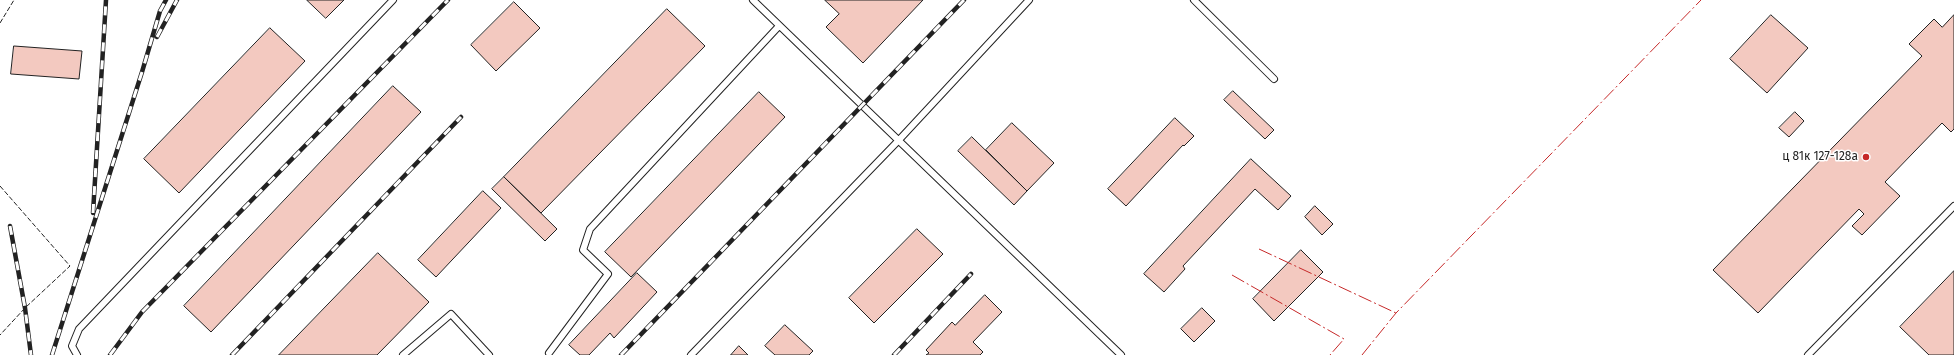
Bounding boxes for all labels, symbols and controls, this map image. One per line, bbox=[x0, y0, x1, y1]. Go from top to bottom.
place label: ц 81к 127-128а bbox=[1782, 150, 1858, 164]
marker: ц 81к 127-128а bbox=[1861, 152, 1871, 162]

